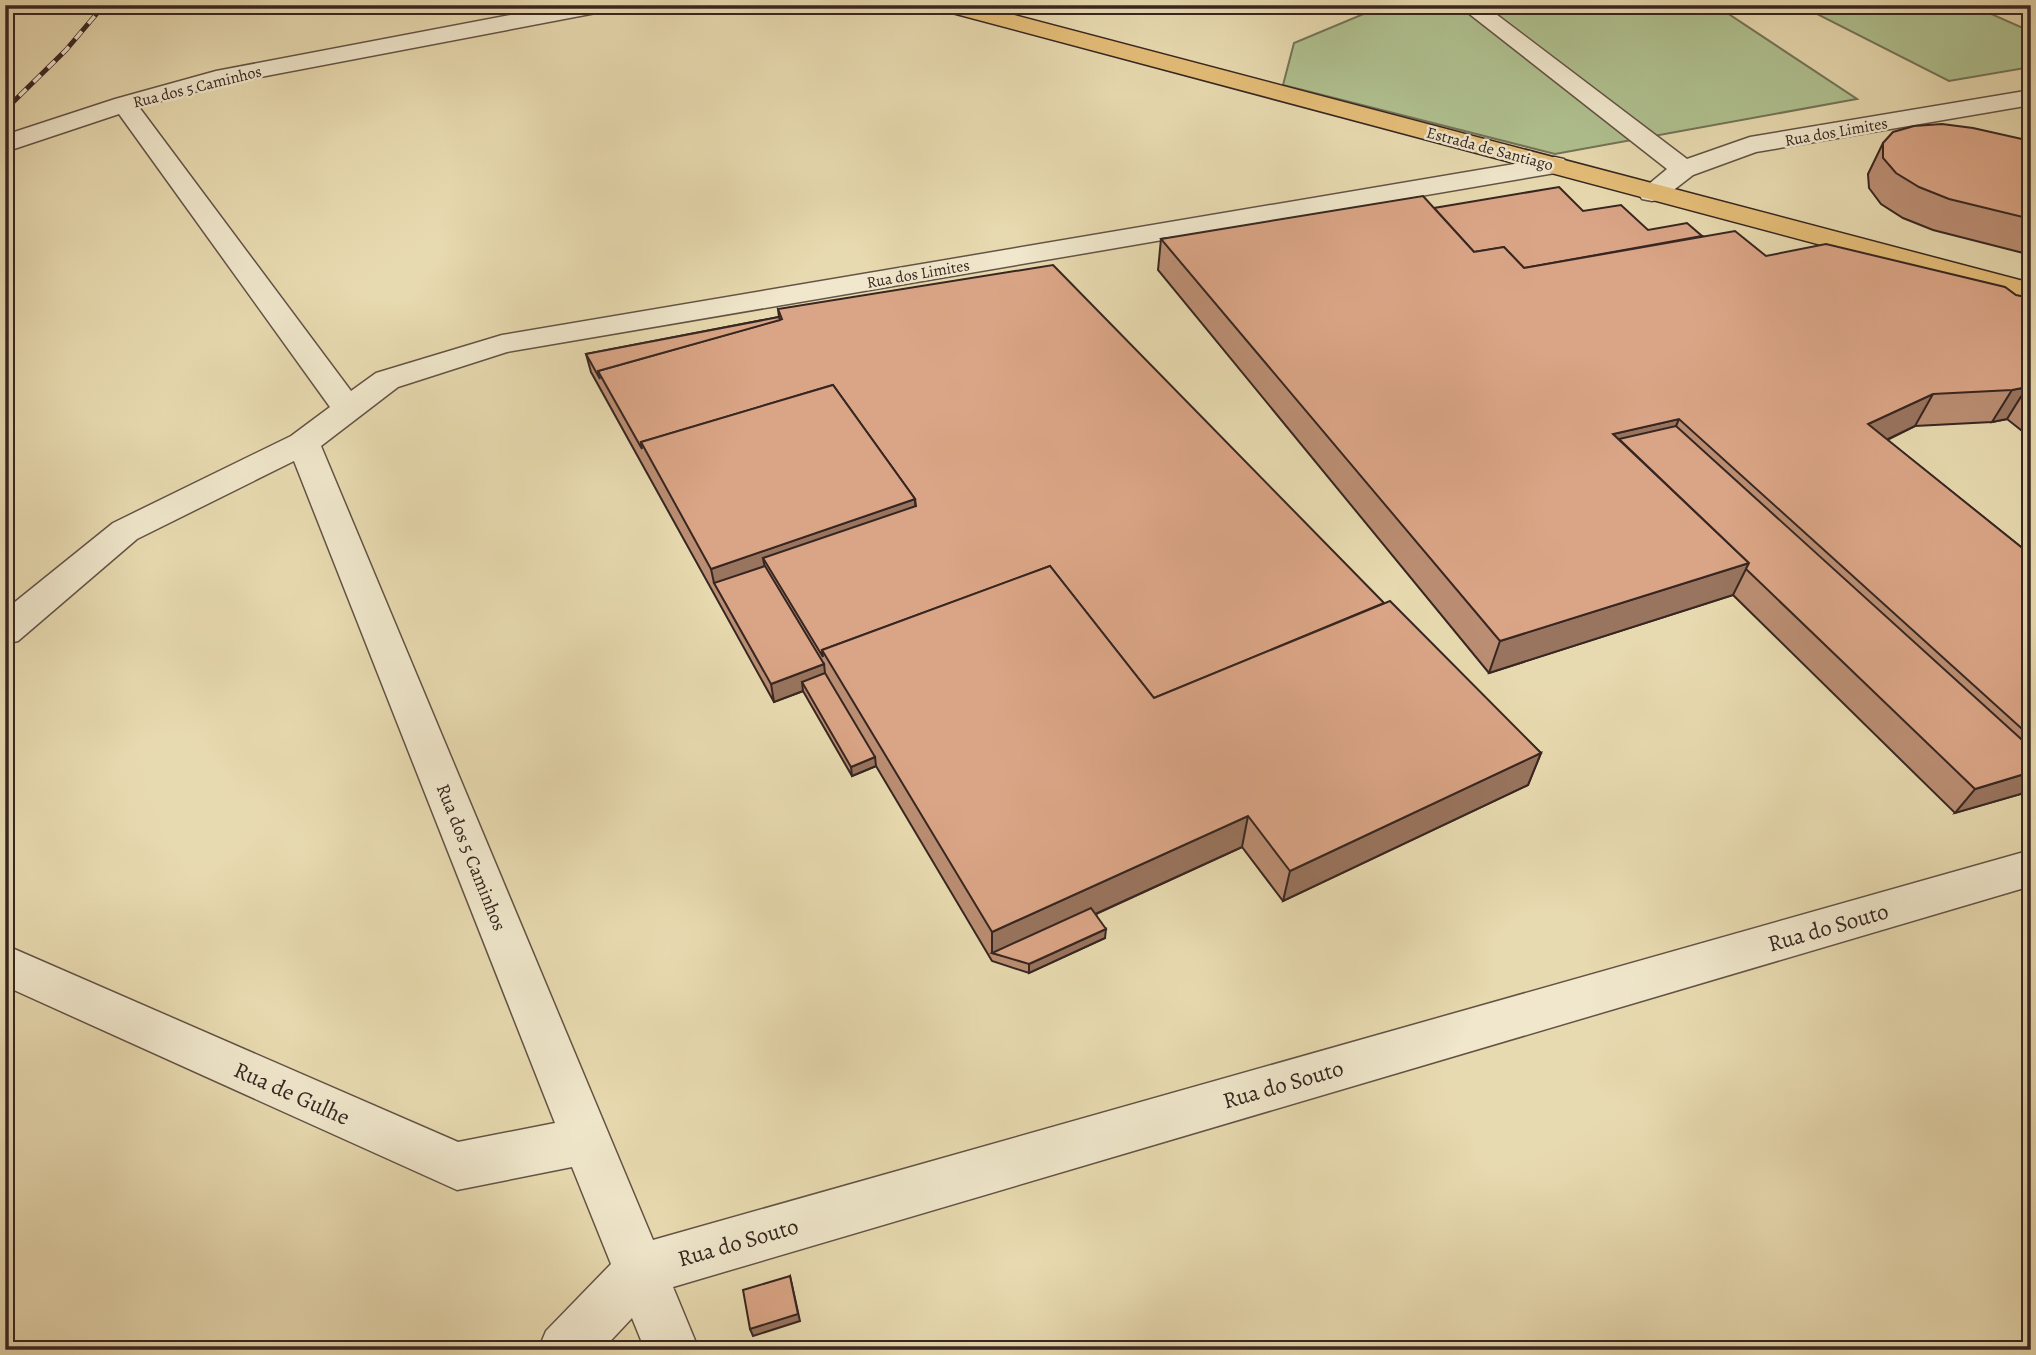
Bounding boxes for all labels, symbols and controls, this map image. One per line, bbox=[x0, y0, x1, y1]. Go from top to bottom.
street label: Rua dos 5 Caminhos bbox=[131, 60, 264, 114]
street label: Rua dos Limites bbox=[1783, 112, 1889, 152]
street label: Estrada de Santiago bbox=[1424, 121, 1556, 176]
street label: Rua dos Limites bbox=[865, 254, 971, 294]
street label: Rua dos 5 Caminhos bbox=[430, 780, 512, 935]
street label: Rua do Souto bbox=[1764, 895, 1892, 959]
street label: Rua do Souto bbox=[1219, 1052, 1347, 1116]
street label: Rua de Gulhe bbox=[229, 1054, 355, 1133]
street label: Rua do Souto bbox=[674, 1210, 802, 1274]

